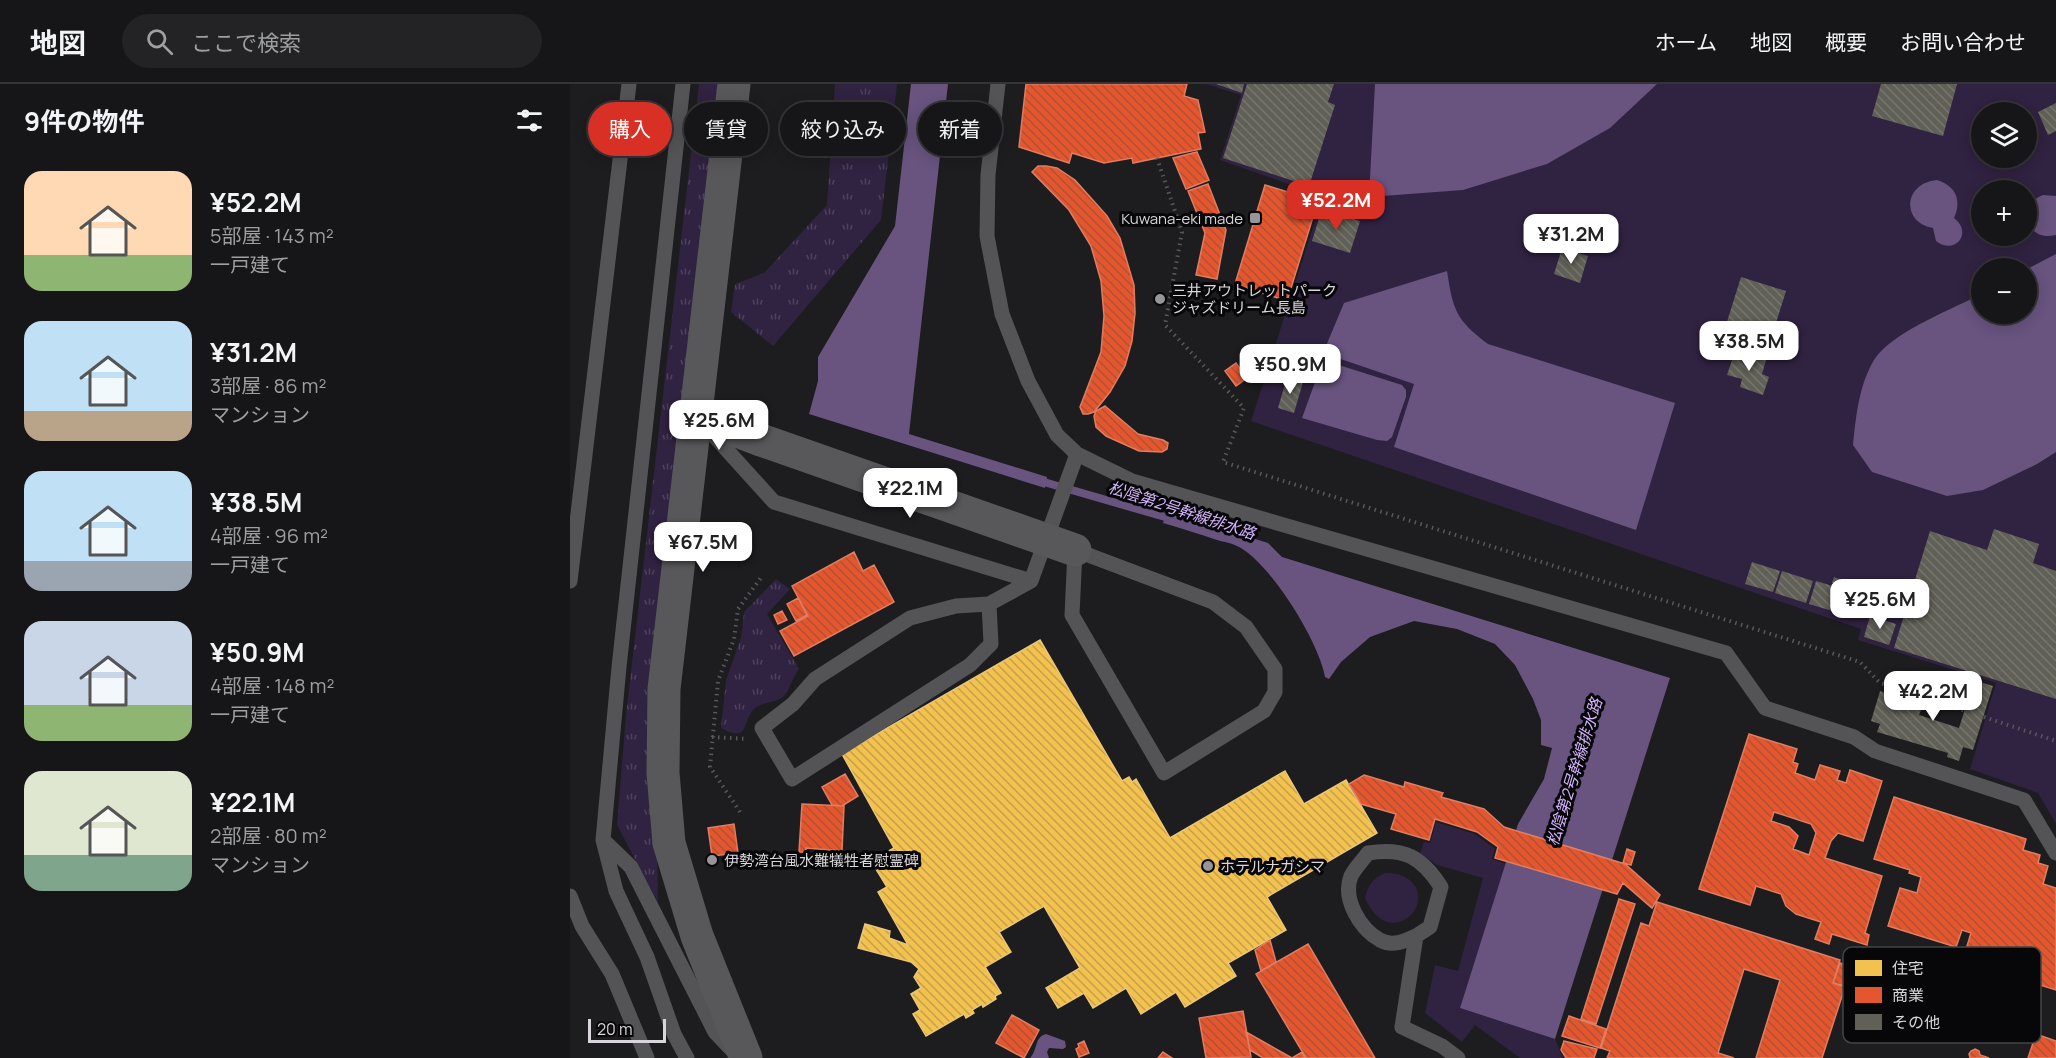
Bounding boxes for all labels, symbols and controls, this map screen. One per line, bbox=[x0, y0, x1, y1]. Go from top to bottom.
search box bbox=[122, 14, 542, 68]
text: 地図 bbox=[30, 23, 86, 61]
icon: search bbox=[143, 25, 176, 58]
text: ここで検索 bbox=[191, 28, 301, 58]
text: ホーム bbox=[1655, 28, 1717, 56]
text: 地図 bbox=[1750, 28, 1792, 56]
text: 概要 bbox=[1825, 28, 1867, 56]
text: お問い合わせ bbox=[1900, 28, 2026, 56]
chip: 購入 bbox=[588, 102, 672, 156]
chip: 賃貸 bbox=[684, 102, 768, 156]
chip: 絞り込み bbox=[780, 102, 906, 156]
chip: 新着 bbox=[918, 102, 1002, 156]
map controls bbox=[1971, 102, 2037, 324]
button: layers bbox=[1971, 102, 2037, 168]
text: 9件の物件 bbox=[24, 103, 144, 139]
icon: filters bbox=[513, 104, 546, 137]
pin: ¥52.2M bbox=[1287, 180, 1385, 231]
button: + bbox=[1971, 180, 2037, 246]
text: ¥52.2M bbox=[210, 184, 302, 220]
text: ¥52.2M bbox=[1301, 186, 1371, 213]
icon: home bbox=[72, 195, 144, 267]
place label: Kuwana-eki made bbox=[1121, 208, 1243, 229]
marker: Kuwana-eki made bbox=[1248, 211, 1262, 225]
pin: ¥31.2M bbox=[1522, 214, 1620, 265]
text: ¥31.2M bbox=[1538, 220, 1604, 247]
text: 5部屋 · 143 m² bbox=[210, 222, 334, 249]
text: 一戸建て bbox=[210, 251, 290, 278]
button: − bbox=[1971, 258, 2037, 324]
place label: 三井アウトレットパーク ジャズドリーム長島 bbox=[1172, 280, 1337, 318]
marker: 三井アウトレットパーク ジャズドリーム長島 bbox=[1153, 292, 1167, 306]
pin: ¥38.5M bbox=[1700, 321, 1798, 372]
text: ¥38.5M bbox=[1714, 327, 1785, 354]
text: ¥31.2M bbox=[210, 334, 297, 370]
pin: ¥50.9M bbox=[1241, 344, 1339, 395]
icon: home bbox=[72, 345, 144, 417]
text: ¥50.9M bbox=[1254, 350, 1326, 377]
text: 3部屋 · 86 m² bbox=[210, 372, 327, 399]
pin: ¥25.6M bbox=[670, 400, 768, 451]
text: マンション bbox=[210, 401, 310, 428]
text: ¥25.6M bbox=[683, 406, 755, 433]
pin: ¥22.1M bbox=[861, 468, 959, 519]
text: ¥22.1M bbox=[877, 474, 943, 501]
water label: 松陰第2号幹線排水路 bbox=[1106, 476, 1260, 545]
text: ¥38.5M bbox=[210, 484, 302, 520]
icon: home bbox=[72, 495, 144, 567]
text: 4部屋 · 96 m² bbox=[210, 522, 328, 549]
pin: ¥67.5M bbox=[654, 522, 752, 573]
text: ¥67.5M bbox=[668, 528, 738, 555]
text: 一戸建て bbox=[210, 551, 290, 578]
pin: ¥25.6M bbox=[1831, 579, 1929, 630]
text: ¥25.6M bbox=[1844, 585, 1916, 612]
text: ¥50.9M bbox=[210, 634, 305, 670]
icon: home bbox=[72, 645, 144, 717]
pin: ¥42.2M bbox=[1884, 671, 1982, 722]
text: 4部屋 · 148 m² bbox=[210, 672, 334, 699]
text: ¥42.2M bbox=[1898, 677, 1968, 704]
water label: 松陰第2号幹線排水路 bbox=[1541, 694, 1607, 848]
text: 一戸建て bbox=[210, 701, 290, 728]
text: ¥22.1M bbox=[210, 784, 295, 820]
icon: home bbox=[72, 795, 144, 867]
text: 2部屋 · 80 m² bbox=[210, 822, 327, 849]
place label: 伊勢湾台風水難犠牲者慰霊碑 bbox=[724, 850, 919, 871]
text: マンション bbox=[210, 851, 310, 878]
marker: 伊勢湾台風水難犠牲者慰霊碑 bbox=[705, 853, 719, 867]
place label: ホテルナガシマ bbox=[1220, 856, 1325, 877]
marker: ホテルナガシマ bbox=[1201, 859, 1215, 873]
legend bbox=[1843, 947, 2041, 1043]
text: 住宅 bbox=[1892, 957, 1924, 979]
text: 商業 bbox=[1892, 984, 1924, 1006]
text: その他 bbox=[1892, 1011, 1940, 1033]
scale bar bbox=[588, 1016, 666, 1044]
text: 20 m bbox=[597, 1018, 633, 1040]

